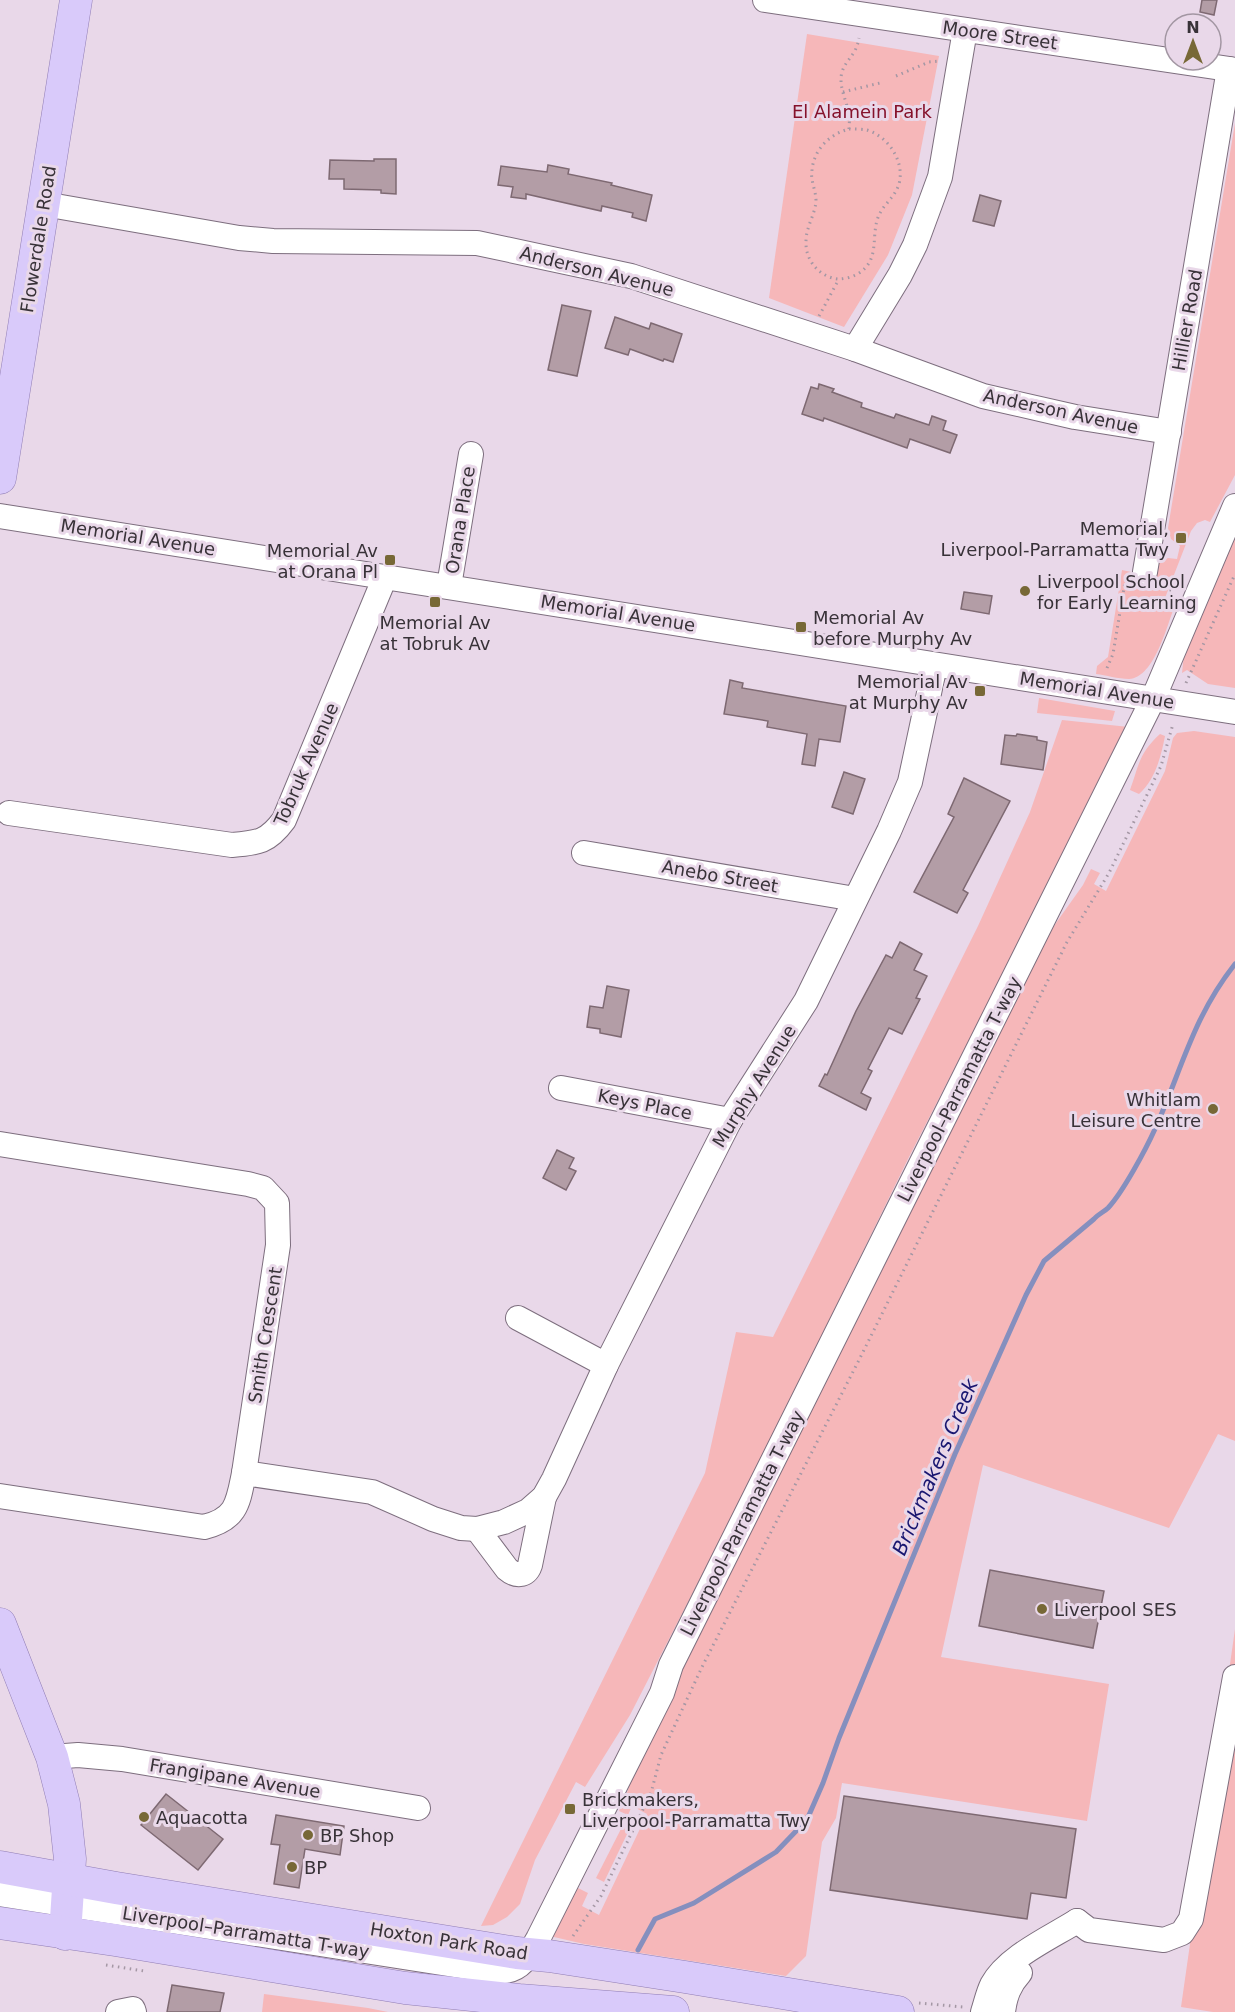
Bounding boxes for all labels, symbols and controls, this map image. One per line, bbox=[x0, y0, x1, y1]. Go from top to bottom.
north arrow bbox=[1163, 12, 1223, 72]
street label: Moore Street bbox=[941, 17, 1059, 53]
text: N bbox=[1186, 18, 1200, 37]
park label: El Alamein Park bbox=[792, 101, 933, 122]
street label: Flowerdale Road bbox=[16, 164, 60, 314]
street label: Anderson Avenue bbox=[518, 242, 676, 300]
street label: Hillier Road bbox=[1168, 268, 1206, 372]
street label: Anderson Avenue bbox=[982, 384, 1140, 438]
street label: Orana Place bbox=[441, 465, 479, 575]
street label: Memorial Avenue bbox=[59, 514, 217, 560]
place label: Memorial, Liverpool-Parramatta Twy bbox=[940, 518, 1169, 560]
marker: Memorial, Liverpool-Parramatta Twy bbox=[1174, 531, 1188, 545]
place label: Memorial Av at Orana Pl bbox=[267, 540, 378, 582]
marker: Memorial Av at Orana Pl bbox=[383, 553, 397, 567]
place label: Liverpool School for Early Learning bbox=[1037, 571, 1197, 613]
marker: Liverpool School for Early Learning bbox=[1018, 584, 1032, 598]
street label: Memorial Avenue bbox=[539, 590, 697, 636]
marker: Memorial Av at Tobruk Av bbox=[428, 595, 442, 609]
place label: Memorial Av before Murphy Av bbox=[813, 607, 972, 649]
place label: Memorial Av at Tobruk Av bbox=[379, 612, 491, 654]
marker: Memorial Av before Murphy Av bbox=[794, 620, 808, 634]
street label: Memorial Avenue bbox=[1018, 667, 1176, 713]
place label: Memorial Av at Murphy Av bbox=[849, 671, 968, 713]
marker: Memorial Av at Murphy Av bbox=[973, 684, 987, 698]
street label: Tobruk Avenue bbox=[269, 699, 342, 830]
street label: Anebo Street bbox=[660, 855, 780, 897]
street label: Liverpool–Parramatta T-way bbox=[893, 973, 1025, 1205]
street label: Murphy Avenue bbox=[708, 1021, 800, 1151]
street label: Keys Place bbox=[596, 1085, 694, 1123]
place label: Whitlam Leisure Centre bbox=[1070, 1089, 1201, 1131]
marker: Whitlam Leisure Centre bbox=[1206, 1102, 1220, 1116]
street label: Smith Crescent bbox=[244, 1265, 286, 1405]
water label: Brickmakers Creek bbox=[887, 1374, 984, 1559]
street label: Liverpool–Parramatta T-way bbox=[676, 1407, 808, 1639]
place label: Liverpool SES bbox=[1054, 1599, 1177, 1620]
marker: Liverpool SES bbox=[1035, 1602, 1049, 1616]
street label: Frangipane Avenue bbox=[148, 1754, 322, 1802]
place label: Brickmakers, Liverpool-Parramatta Twy bbox=[582, 1789, 811, 1831]
marker: Brickmakers, Liverpool-Parramatta Twy bbox=[563, 1802, 577, 1816]
place label: Aquacotta bbox=[156, 1807, 248, 1828]
marker: Aquacotta bbox=[137, 1810, 151, 1824]
place label: BP Shop bbox=[320, 1825, 394, 1846]
marker: BP Shop bbox=[301, 1828, 315, 1842]
place label: BP bbox=[304, 1857, 327, 1878]
marker: BP bbox=[285, 1860, 299, 1874]
street label: Liverpool–Parramatta T-way bbox=[121, 1902, 371, 1962]
street label: Hoxton Park Road bbox=[369, 1918, 529, 1964]

